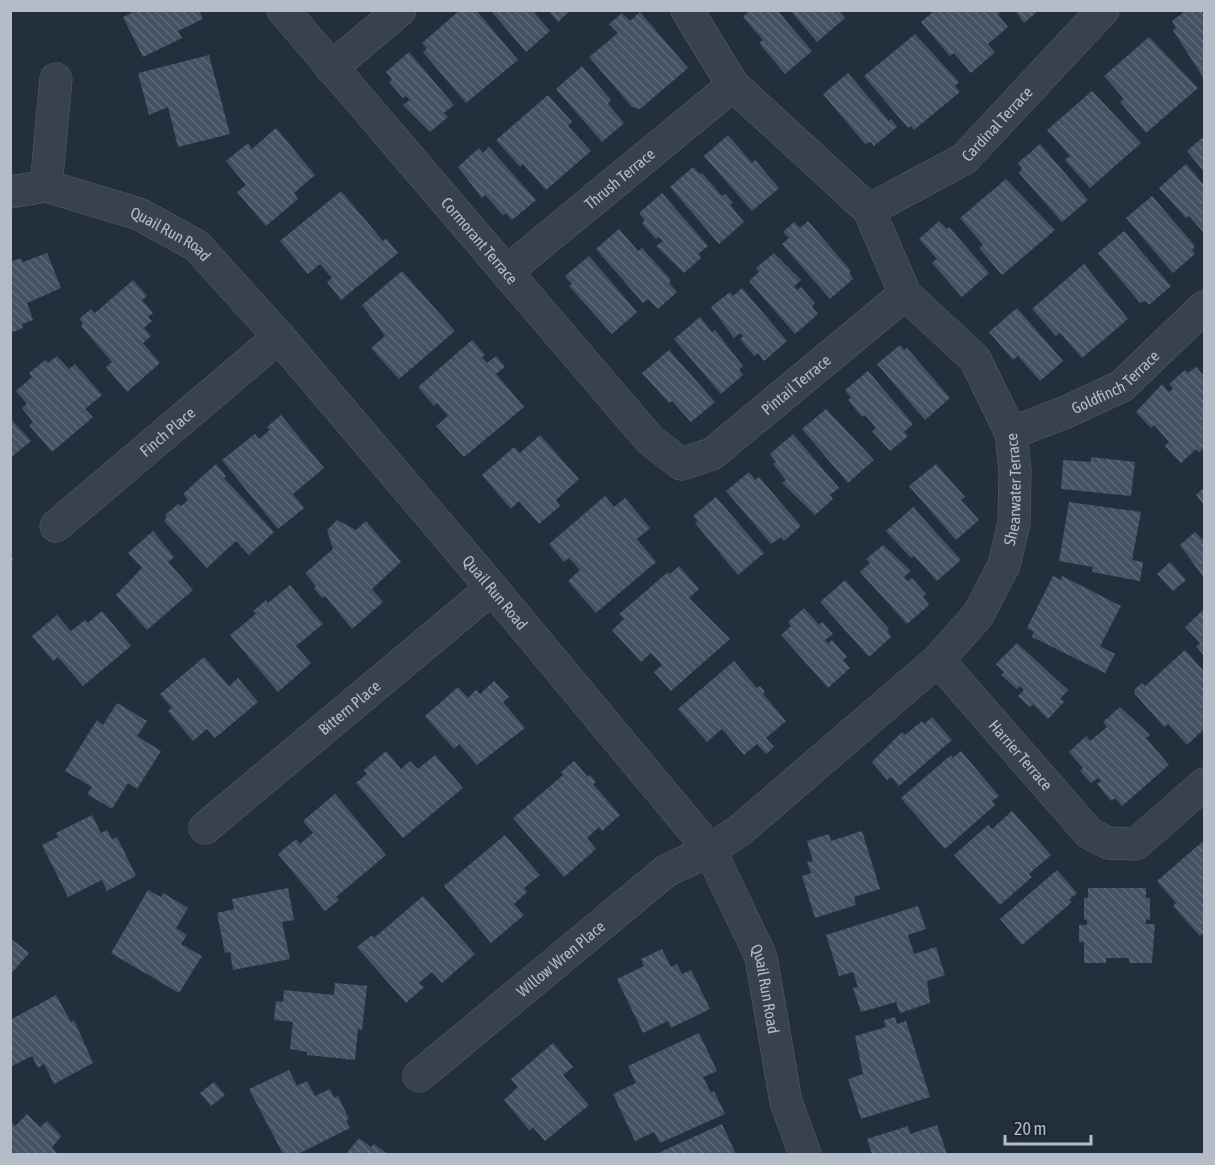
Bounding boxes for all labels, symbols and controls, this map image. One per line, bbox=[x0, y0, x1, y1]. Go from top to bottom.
street label: Cardinal Terrace bbox=[958, 83, 1036, 165]
street label: Thrush Terrace bbox=[581, 144, 658, 213]
street label: Cormorant Terrace bbox=[438, 194, 522, 287]
street label: Quail Run Road bbox=[129, 203, 215, 264]
street label: Goldfinch Terrace bbox=[1068, 346, 1163, 417]
street label: Pintail Terrace bbox=[758, 351, 834, 418]
street label: Finch Place bbox=[136, 403, 199, 460]
street label: Shearwater Terrace bbox=[1000, 433, 1024, 547]
street label: Quail Run Road bbox=[459, 552, 532, 633]
street label: Bittern Place bbox=[315, 676, 384, 738]
street label: Harrier Terrace bbox=[985, 716, 1056, 794]
street label: Willow Wren Place bbox=[513, 917, 608, 1000]
street label: Quail Run Road bbox=[747, 941, 783, 1035]
scale bar bbox=[1005, 1108, 1090, 1146]
text: 20 m bbox=[1014, 1118, 1046, 1139]

